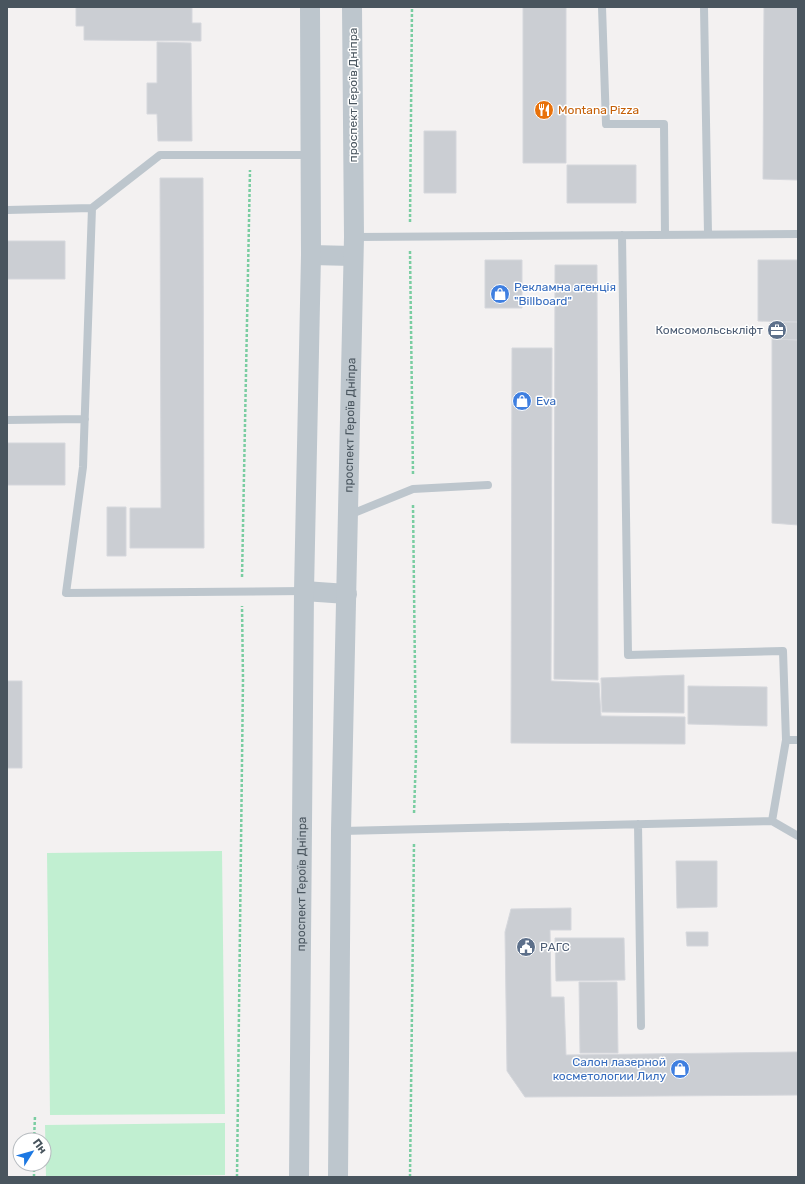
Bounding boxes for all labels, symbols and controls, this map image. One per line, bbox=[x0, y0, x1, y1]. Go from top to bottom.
street label: проспект Героїв Дніпра bbox=[346, 28, 360, 162]
restaurant icon: Montana Pizza bbox=[533, 99, 555, 121]
place label: Montana Pizza bbox=[558, 103, 639, 117]
place label: Рекламна агенція "Billboard" bbox=[514, 280, 616, 308]
shop icon: Рекламна агенція "Billboard" bbox=[489, 283, 511, 305]
office icon: Комсомольськліфт bbox=[766, 319, 788, 341]
place label: Комсомольськліфт bbox=[655, 323, 763, 337]
street label: проспект Героїв Дніпра bbox=[341, 357, 358, 493]
shop icon: Eva bbox=[511, 390, 533, 412]
place label: Eva bbox=[536, 394, 556, 408]
street label: проспект Героїв Дніпра bbox=[294, 816, 309, 952]
public building icon: РАГС bbox=[515, 936, 537, 958]
place label: РАГС bbox=[540, 940, 570, 954]
place label: Салон лазерной косметологии Лилу bbox=[553, 1055, 666, 1083]
shop icon: Салон лазерной косметологии Лилу bbox=[669, 1058, 691, 1080]
north arrow bbox=[12, 1132, 52, 1172]
text: Пн bbox=[30, 1136, 49, 1156]

